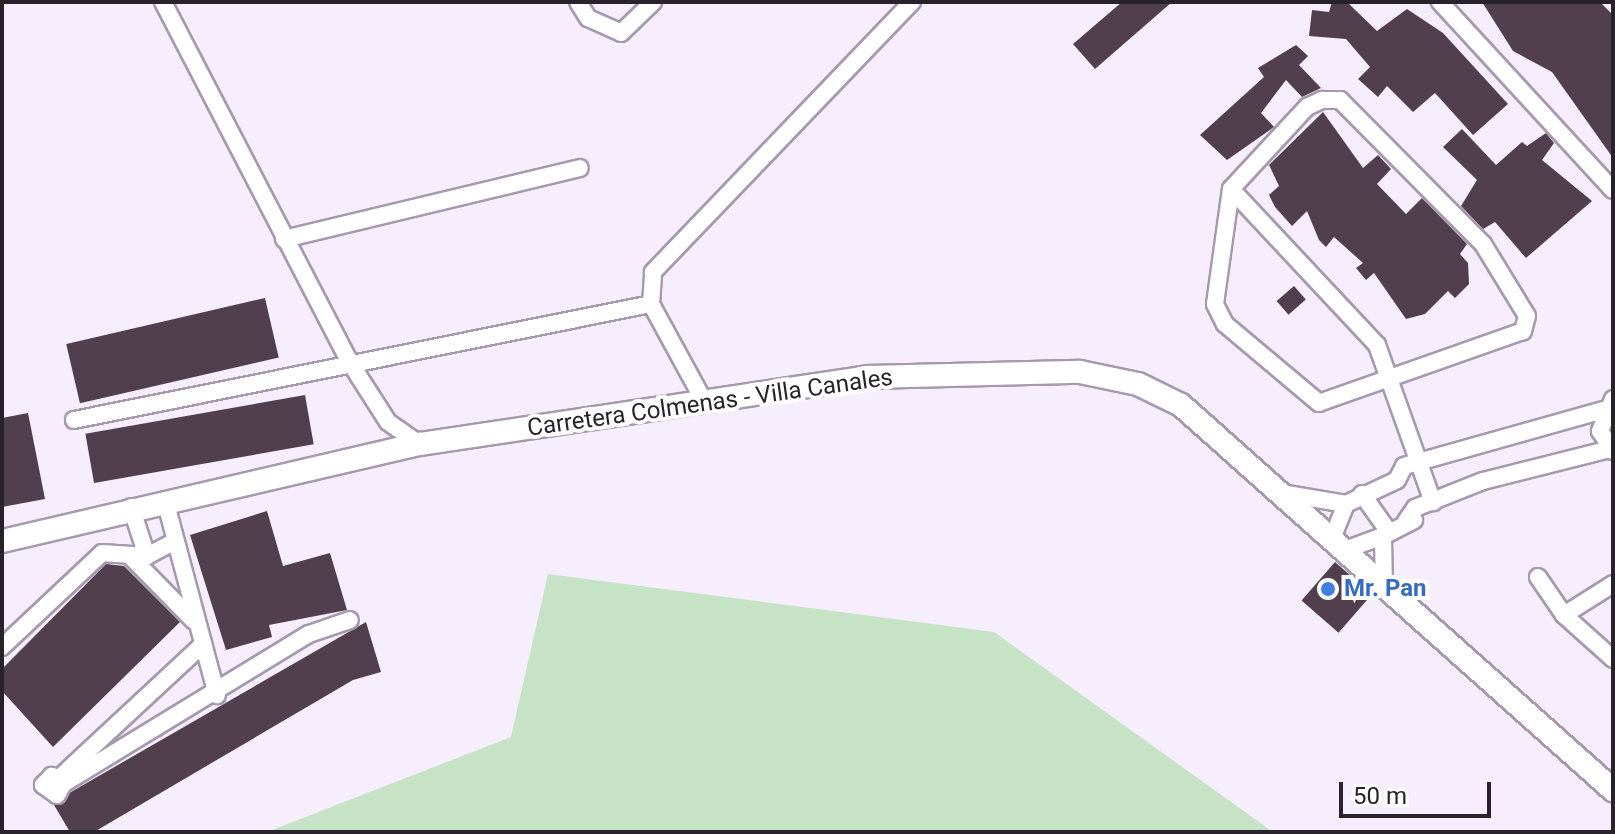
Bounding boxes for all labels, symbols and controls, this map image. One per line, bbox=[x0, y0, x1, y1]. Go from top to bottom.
street label: Carretera Colmenas - Villa Canales bbox=[526, 363, 894, 443]
place label: Mr. Pan bbox=[1344, 575, 1427, 603]
marker: Mr. Pan bbox=[1319, 580, 1337, 598]
scale bar bbox=[1343, 766, 1495, 816]
text: 50 m bbox=[1353, 782, 1407, 810]

